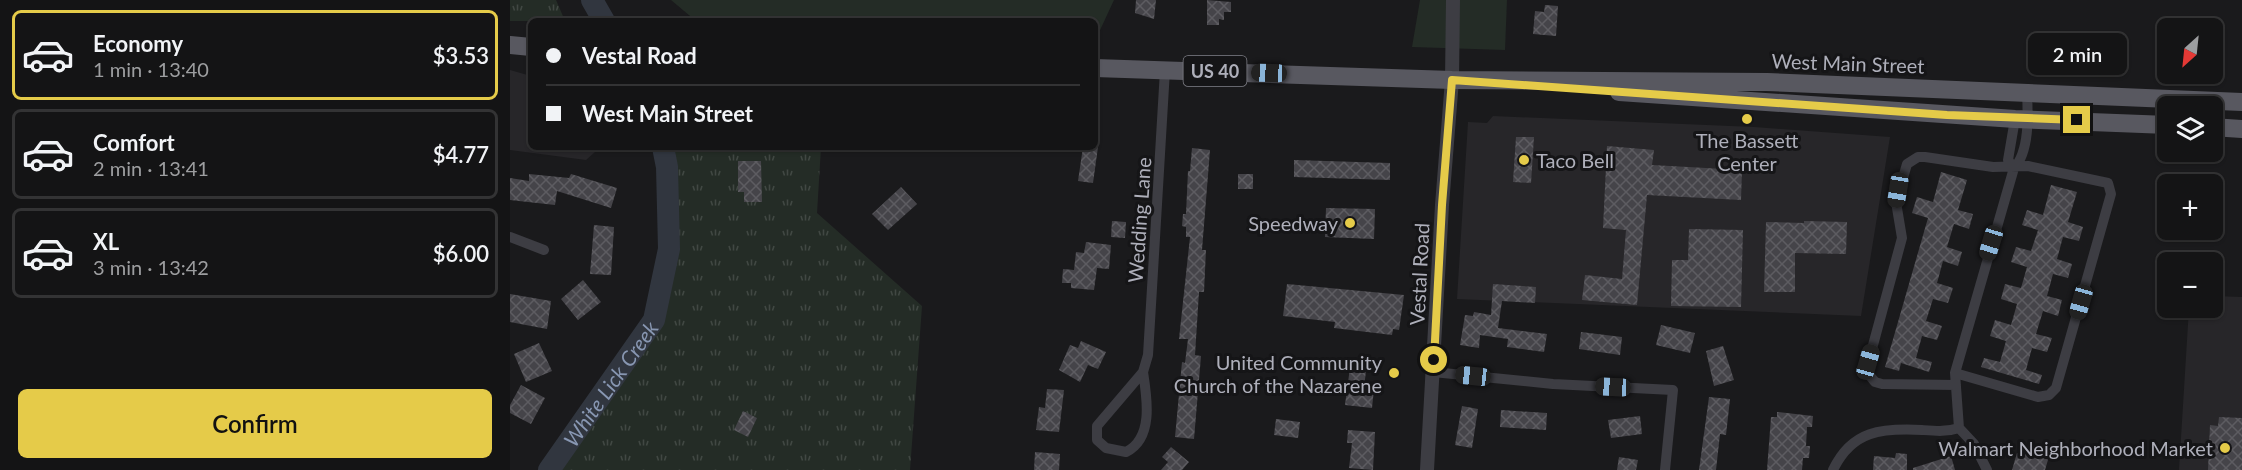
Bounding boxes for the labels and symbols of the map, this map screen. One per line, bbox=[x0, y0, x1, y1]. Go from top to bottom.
north arrow bbox=[2157, 18, 2223, 84]
callout: 2 min bbox=[2028, 33, 2126, 75]
street label: West Main Street bbox=[1771, 48, 1925, 78]
road number: US 40 bbox=[1184, 56, 1246, 86]
car bbox=[1251, 63, 1287, 83]
route end bbox=[2063, 106, 2090, 133]
marker: The Bassett Center bbox=[1740, 112, 1754, 126]
place label: The Bassett Center bbox=[1696, 128, 1799, 175]
place label: Taco Bell bbox=[1536, 148, 1614, 172]
marker: Taco Bell bbox=[1517, 153, 1531, 167]
street label: Wedding Lane bbox=[1123, 156, 1155, 284]
car bbox=[1886, 171, 1910, 209]
place label: Speedway bbox=[1248, 211, 1339, 235]
marker: Speedway bbox=[1343, 216, 1357, 230]
street label: Vestal Road bbox=[1404, 222, 1434, 326]
car bbox=[1977, 223, 2005, 263]
car bbox=[2067, 282, 2095, 322]
water label: White Lick Creek bbox=[557, 315, 663, 451]
car bbox=[1854, 342, 1882, 382]
route start bbox=[1420, 346, 1447, 373]
place label: United Community Church of the Nazarene bbox=[1174, 350, 1383, 397]
car bbox=[1454, 365, 1492, 387]
marker: United Community Church of the Nazarene bbox=[1387, 366, 1401, 380]
car bbox=[1595, 377, 1631, 397]
place label: Walmart Neighborhood Market bbox=[1938, 436, 2213, 460]
marker: Walmart Neighborhood Market bbox=[2218, 441, 2232, 455]

